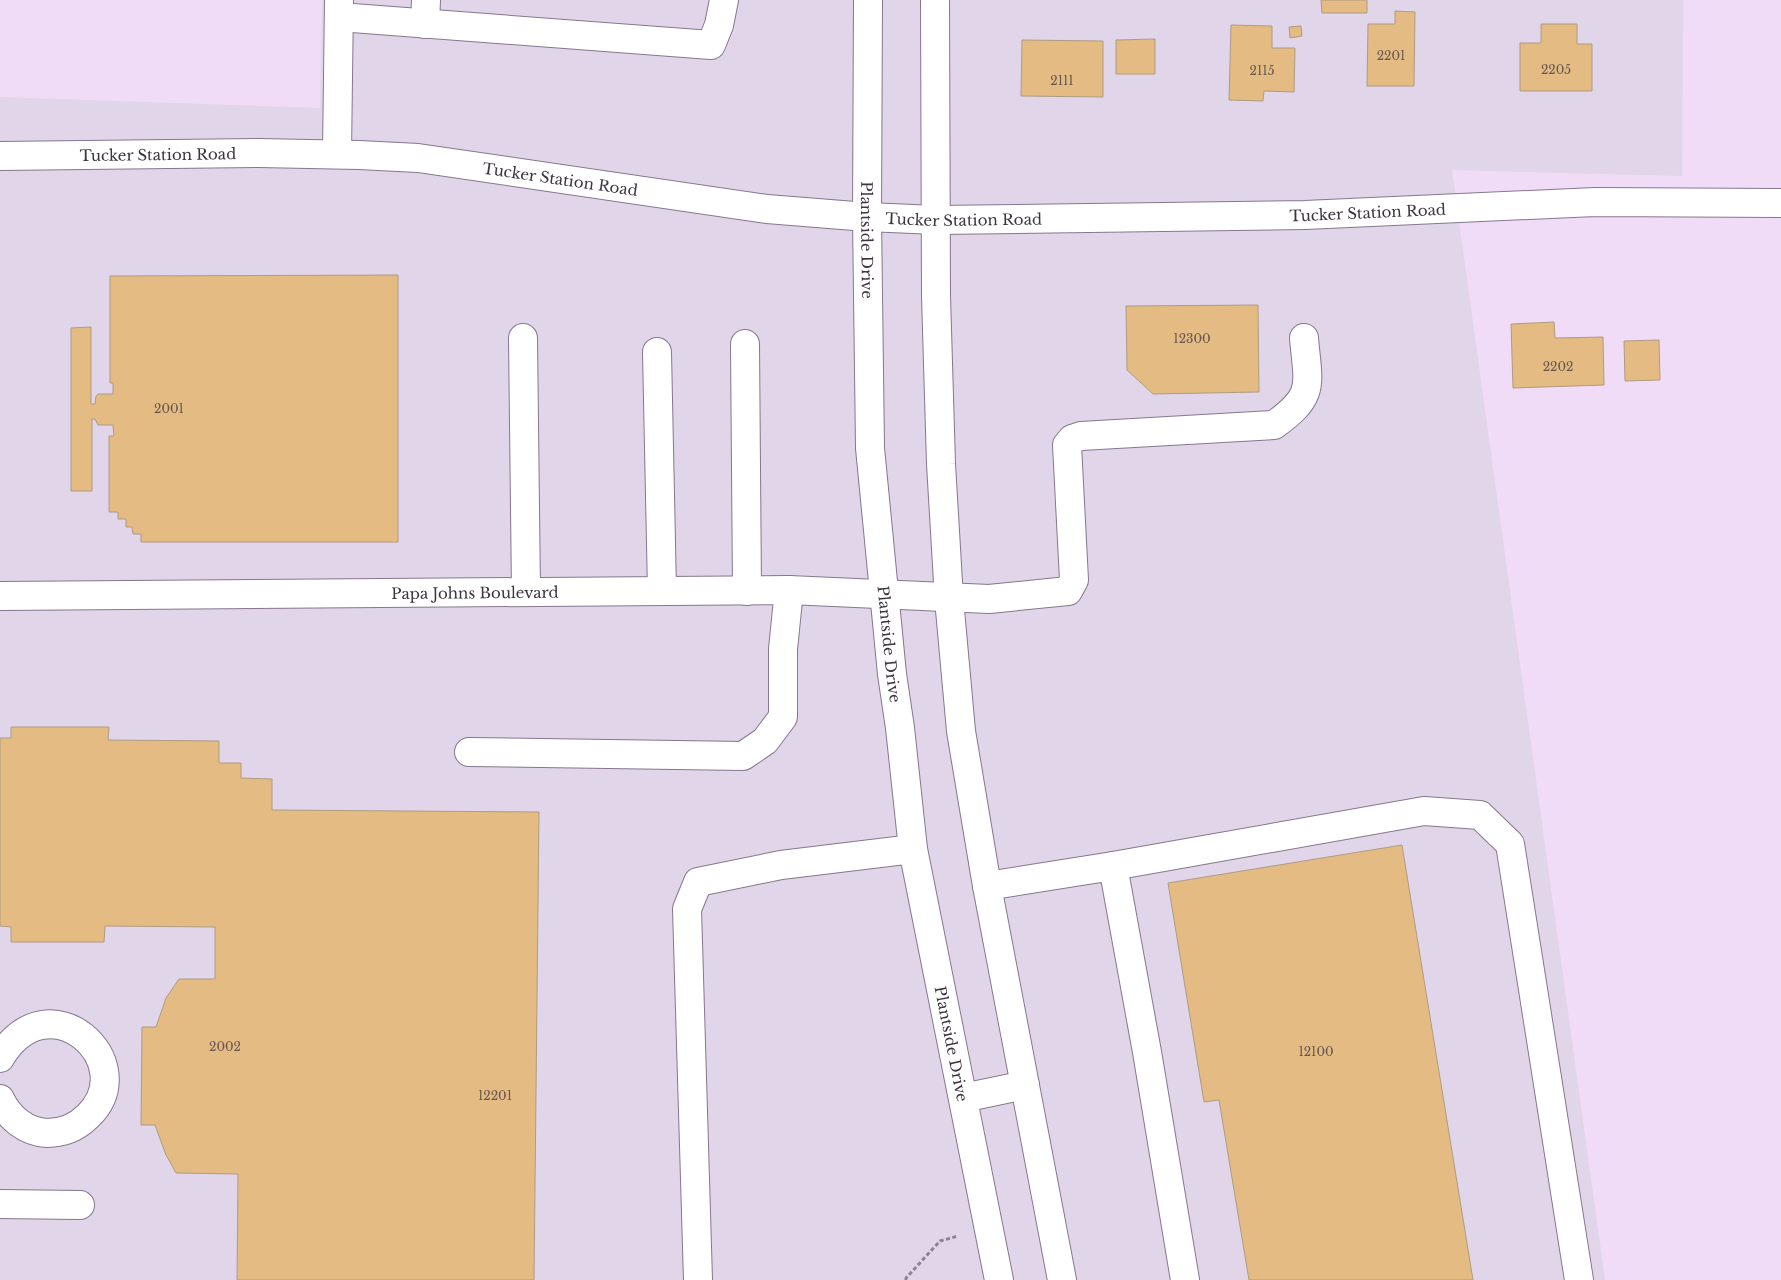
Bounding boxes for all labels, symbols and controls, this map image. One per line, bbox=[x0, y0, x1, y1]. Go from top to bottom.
house number: 2201 bbox=[1377, 48, 1405, 63]
house number: 2205 bbox=[1541, 62, 1571, 77]
house number: 2115 bbox=[1250, 63, 1275, 78]
house number: 2111 bbox=[1050, 73, 1074, 88]
street label: Tucker Station Road bbox=[80, 144, 236, 165]
street label: Tucker Station Road bbox=[482, 158, 639, 200]
street label: Plantside Drive bbox=[857, 181, 878, 299]
street label: Tucker Station Road bbox=[1289, 199, 1446, 225]
street label: Tucker Station Road bbox=[885, 208, 1042, 230]
house number: 12300 bbox=[1173, 331, 1211, 346]
house number: 2202 bbox=[1543, 359, 1573, 374]
house number: 2001 bbox=[154, 401, 184, 416]
street label: Papa Johns Boulevard bbox=[391, 582, 559, 603]
street label: Plantside Drive bbox=[874, 585, 906, 704]
street label: Plantside Drive bbox=[931, 984, 973, 1103]
house number: 2002 bbox=[209, 1039, 241, 1054]
house number: 12100 bbox=[1298, 1044, 1334, 1059]
house number: 12201 bbox=[478, 1088, 512, 1103]

